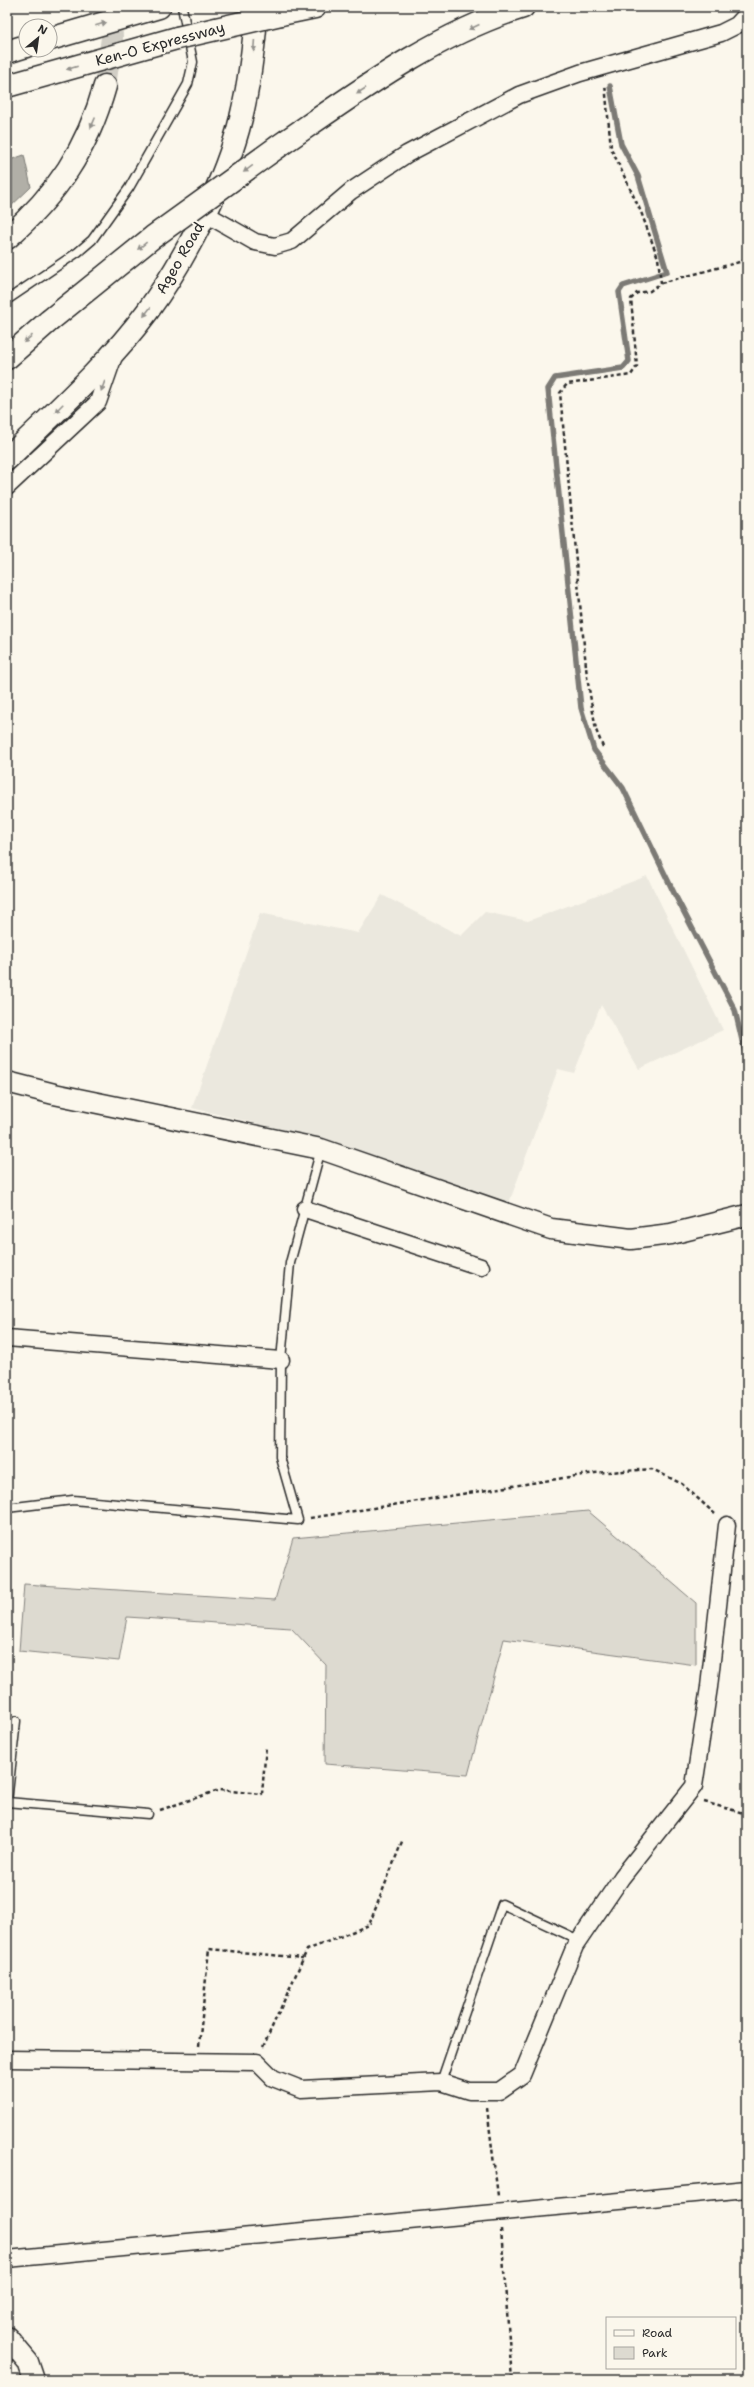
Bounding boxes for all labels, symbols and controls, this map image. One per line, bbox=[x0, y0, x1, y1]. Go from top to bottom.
street label: Ken-O Expressway bbox=[93, 17, 227, 71]
north arrow bbox=[18, 18, 58, 58]
text: N bbox=[35, 21, 50, 39]
one-way arrow bbox=[95, 21, 107, 27]
one-way arrow bbox=[468, 23, 480, 30]
one-way arrow bbox=[250, 40, 257, 52]
one-way arrow bbox=[66, 65, 78, 71]
one-way arrow bbox=[355, 87, 367, 94]
one-way arrow bbox=[90, 118, 96, 129]
one-way arrow bbox=[242, 165, 253, 173]
street label: Ageo Road bbox=[151, 218, 209, 298]
one-way arrow bbox=[137, 241, 148, 250]
one-way arrow bbox=[142, 307, 151, 318]
one-way arrow bbox=[23, 335, 33, 344]
one-way arrow bbox=[100, 380, 106, 392]
one-way arrow bbox=[54, 403, 64, 413]
legend bbox=[606, 2317, 736, 2369]
text: Road bbox=[642, 2325, 673, 2341]
text: Park bbox=[642, 2345, 668, 2361]

